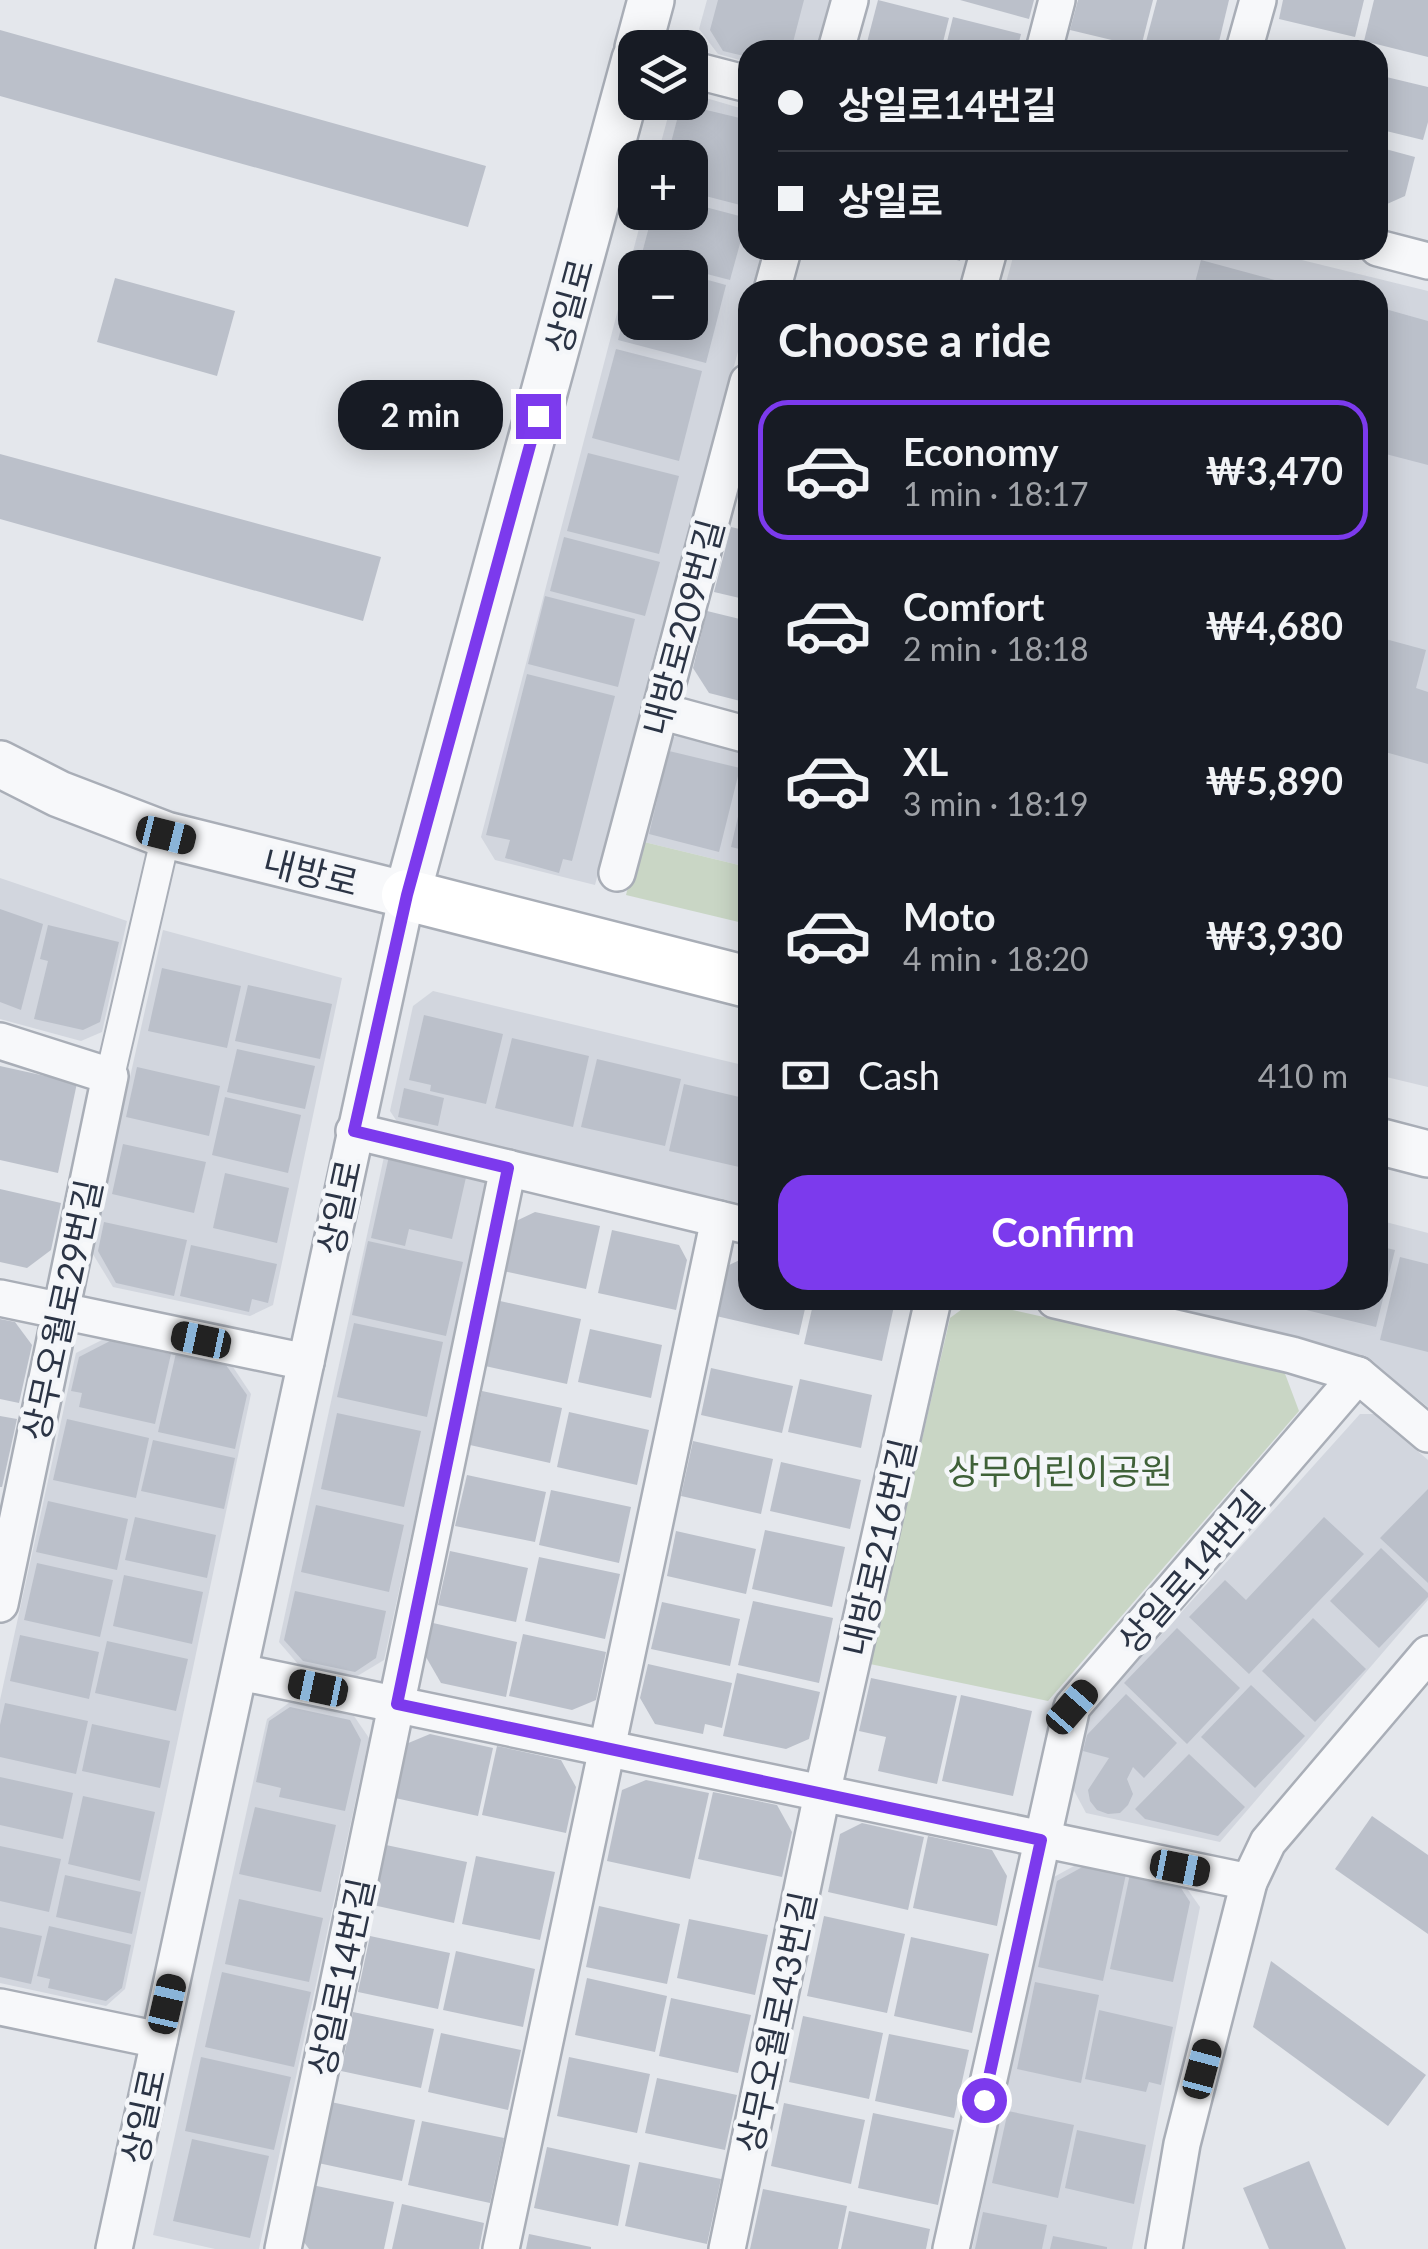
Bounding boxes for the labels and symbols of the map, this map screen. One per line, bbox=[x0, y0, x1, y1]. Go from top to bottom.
street label: 상일로 bbox=[535, 254, 601, 358]
callout: 2 min bbox=[338, 381, 503, 451]
route end bbox=[516, 394, 561, 439]
street label: 내방로209번길 bbox=[633, 514, 731, 740]
car bbox=[133, 813, 199, 857]
street label: 내방로 bbox=[259, 839, 363, 903]
street label: 상일로 bbox=[307, 1155, 369, 1259]
street label: 상무오월로29번길 bbox=[13, 1176, 109, 1444]
car bbox=[169, 1319, 233, 1361]
street label: 내방로216번길 bbox=[833, 1434, 923, 1660]
park label: 상무어린이공원 bbox=[947, 1449, 1173, 1491]
street label: 상일로14번길 bbox=[1108, 1481, 1272, 1661]
car bbox=[286, 1667, 350, 1709]
car bbox=[1041, 1675, 1103, 1739]
car bbox=[1148, 1848, 1212, 1888]
street label: 상일로14번길 bbox=[299, 1874, 381, 2080]
street label: 상무오월로43번길 bbox=[727, 1888, 823, 2156]
car bbox=[146, 1971, 188, 2037]
car bbox=[1180, 2036, 1224, 2102]
street label: 상일로 bbox=[111, 2064, 173, 2168]
route start bbox=[962, 2078, 1007, 2123]

